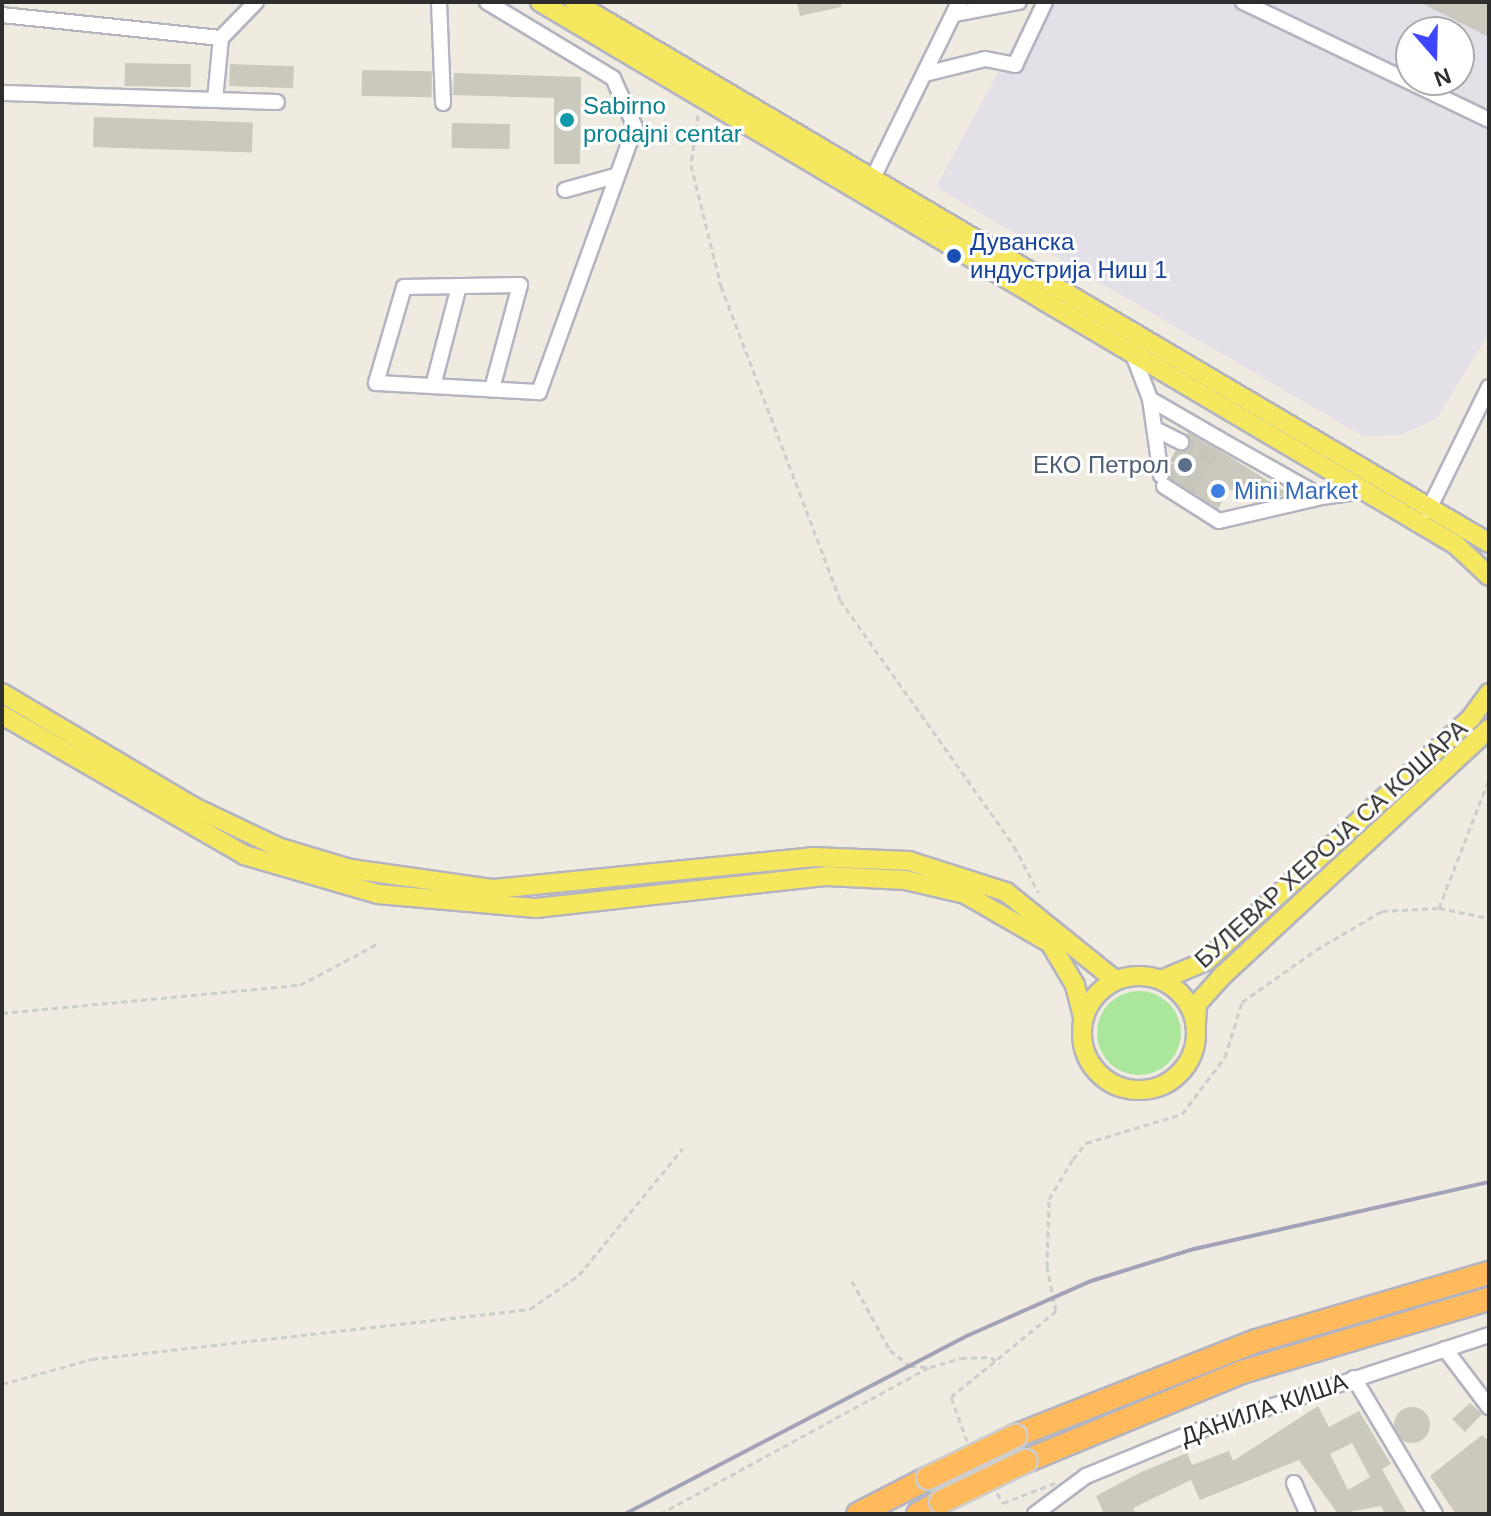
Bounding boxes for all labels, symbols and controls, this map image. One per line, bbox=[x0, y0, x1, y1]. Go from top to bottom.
north arrow bbox=[1395, 16, 1475, 96]
text: N bbox=[1431, 63, 1454, 92]
place label: Sabirno prodajni centar bbox=[583, 92, 742, 148]
marker: Sabirno prodajni centar bbox=[558, 111, 576, 129]
place label: Дуванска индустрија Ниш 1 bbox=[970, 228, 1167, 284]
marker: Дуванска индустрија Ниш 1 bbox=[945, 247, 963, 265]
place label: ЕКО Петрол bbox=[1033, 451, 1169, 479]
marker: ЕКО Петрол bbox=[1176, 456, 1194, 474]
place label: Mini Market bbox=[1234, 477, 1358, 505]
marker: Mini Market bbox=[1209, 482, 1227, 500]
street label: БУЛЕВАР ХЕРОЈА СА КОШАРА bbox=[1189, 714, 1473, 974]
street label: ДАНИЛА КИША bbox=[1177, 1367, 1351, 1451]

